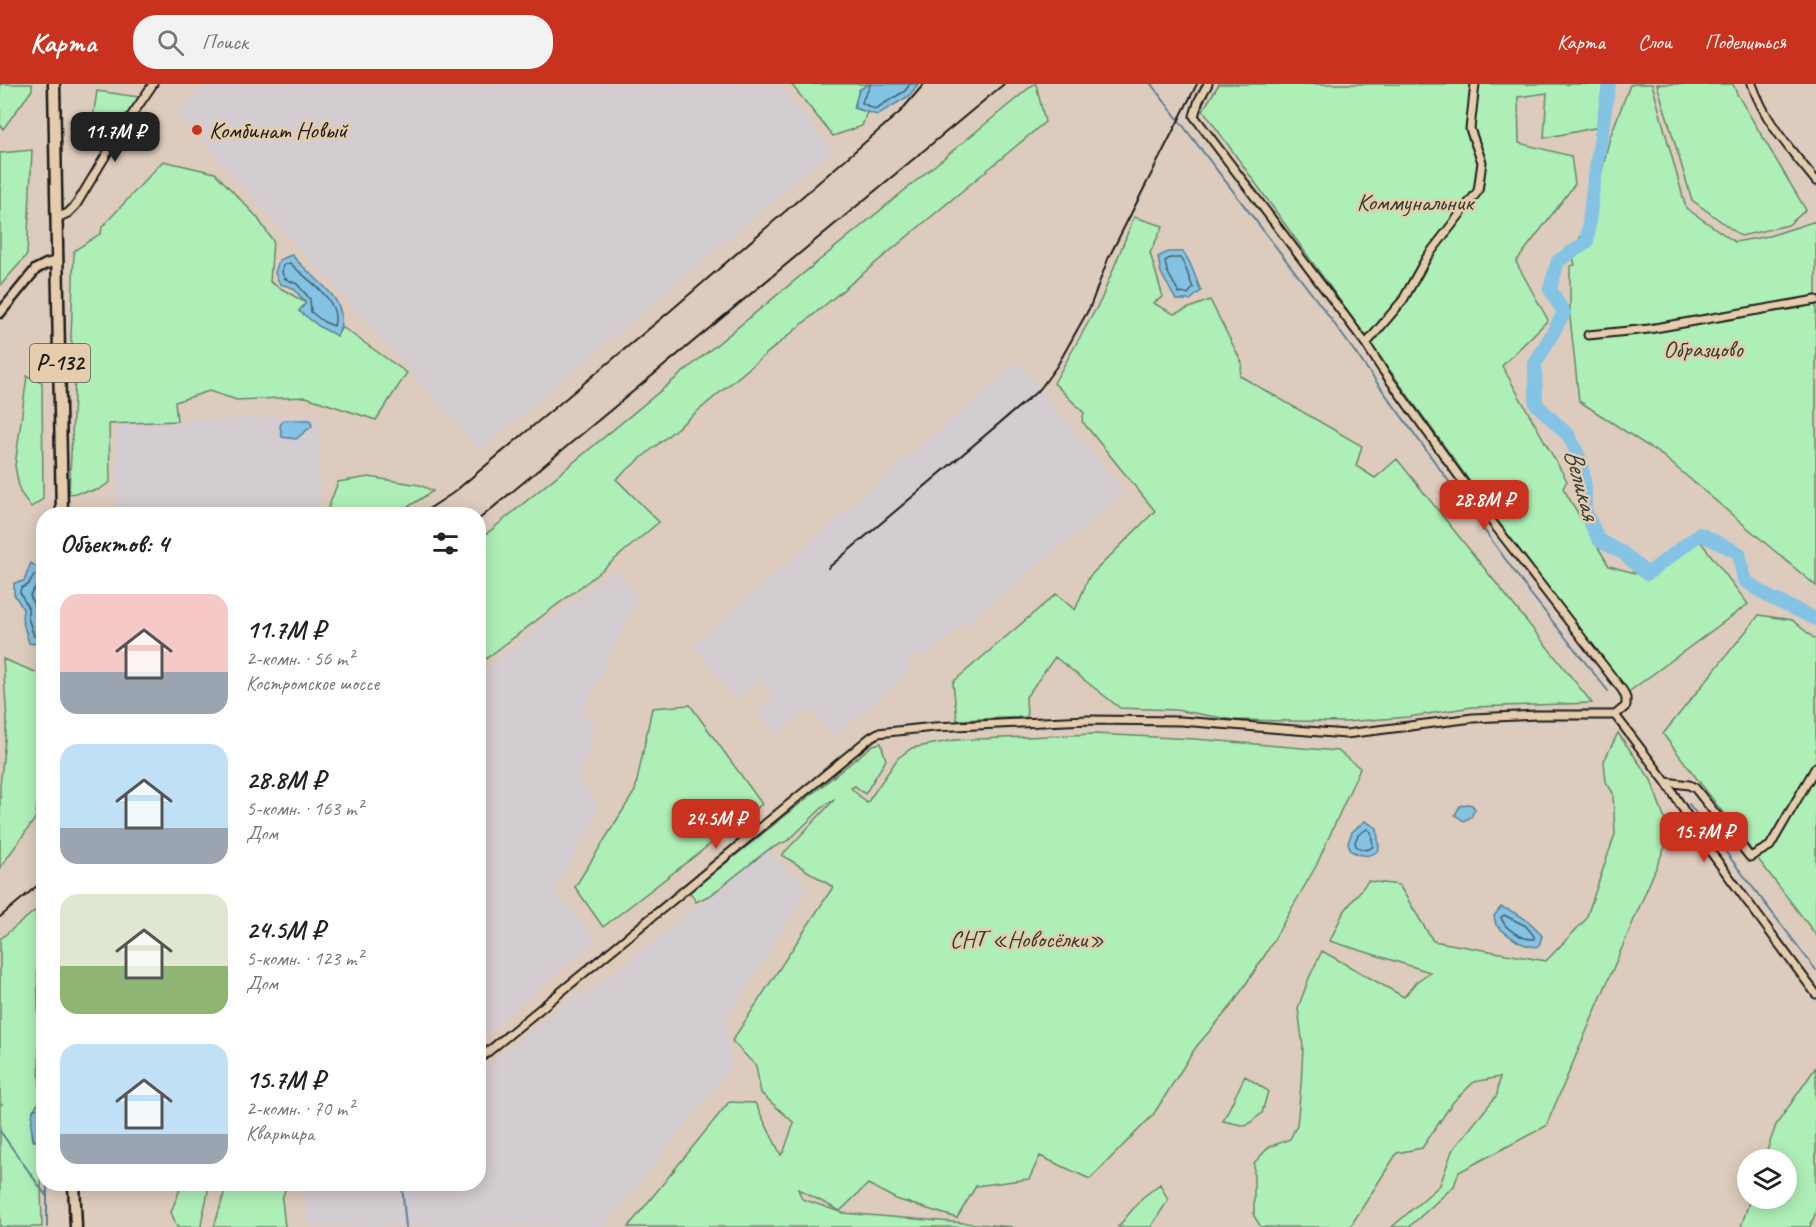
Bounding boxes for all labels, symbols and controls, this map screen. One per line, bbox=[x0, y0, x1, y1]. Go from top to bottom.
search box bbox=[133, 15, 553, 69]
text: Карта bbox=[30, 25, 97, 60]
icon: search bbox=[154, 26, 187, 59]
text: Поиск bbox=[202, 28, 248, 56]
text: Карта bbox=[1557, 29, 1605, 55]
text: Слои bbox=[1638, 29, 1672, 55]
text: Поделиться bbox=[1705, 29, 1786, 55]
pin: 11.7M ₽ bbox=[60, 112, 170, 163]
place label: Комбинат Новый bbox=[209, 115, 349, 145]
text: 11.7M ₽ bbox=[85, 119, 145, 144]
marker: Комбинат Новый bbox=[190, 123, 204, 137]
park label: Коммунальник bbox=[1357, 187, 1475, 217]
park label: Образцово bbox=[1663, 334, 1744, 364]
road number: Р-132 bbox=[30, 344, 90, 382]
water label: Великая bbox=[1557, 445, 1608, 526]
pin: 28.8M ₽ bbox=[1429, 480, 1539, 531]
text: 28.8M ₽ bbox=[1454, 487, 1514, 512]
text: Объектов: 4 bbox=[60, 527, 169, 560]
icon: filters bbox=[429, 527, 462, 560]
text: 11.7M ₽ bbox=[246, 613, 325, 646]
icon: home bbox=[108, 618, 180, 690]
text: 2-комн. · 56 m² bbox=[246, 646, 354, 671]
text: Костромское шоссе bbox=[246, 671, 379, 696]
text: 28.8M ₽ bbox=[246, 763, 325, 796]
icon: home bbox=[108, 768, 180, 840]
text: 5-комн. · 163 m² bbox=[246, 796, 363, 821]
pin: 24.5M ₽ bbox=[661, 799, 771, 850]
text: 24.5M ₽ bbox=[686, 806, 746, 831]
pin: 15.7M ₽ bbox=[1649, 812, 1759, 863]
text: 15.7M ₽ bbox=[1674, 819, 1734, 844]
text: Дом bbox=[246, 821, 278, 846]
text: 24.5M ₽ bbox=[246, 913, 325, 946]
icon: home bbox=[108, 918, 180, 990]
park label: СНТ «Новосёлки» bbox=[950, 924, 1104, 954]
text: 5-комн. · 123 m² bbox=[246, 946, 363, 971]
text: Дом bbox=[246, 971, 278, 996]
text: 15.7M ₽ bbox=[246, 1063, 324, 1096]
icon: home bbox=[108, 1068, 180, 1140]
text: 2-комн. · 70 m² bbox=[246, 1096, 354, 1121]
text: Квартира bbox=[246, 1121, 314, 1146]
map controls bbox=[1737, 1149, 1797, 1209]
button: layers bbox=[1737, 1149, 1797, 1209]

